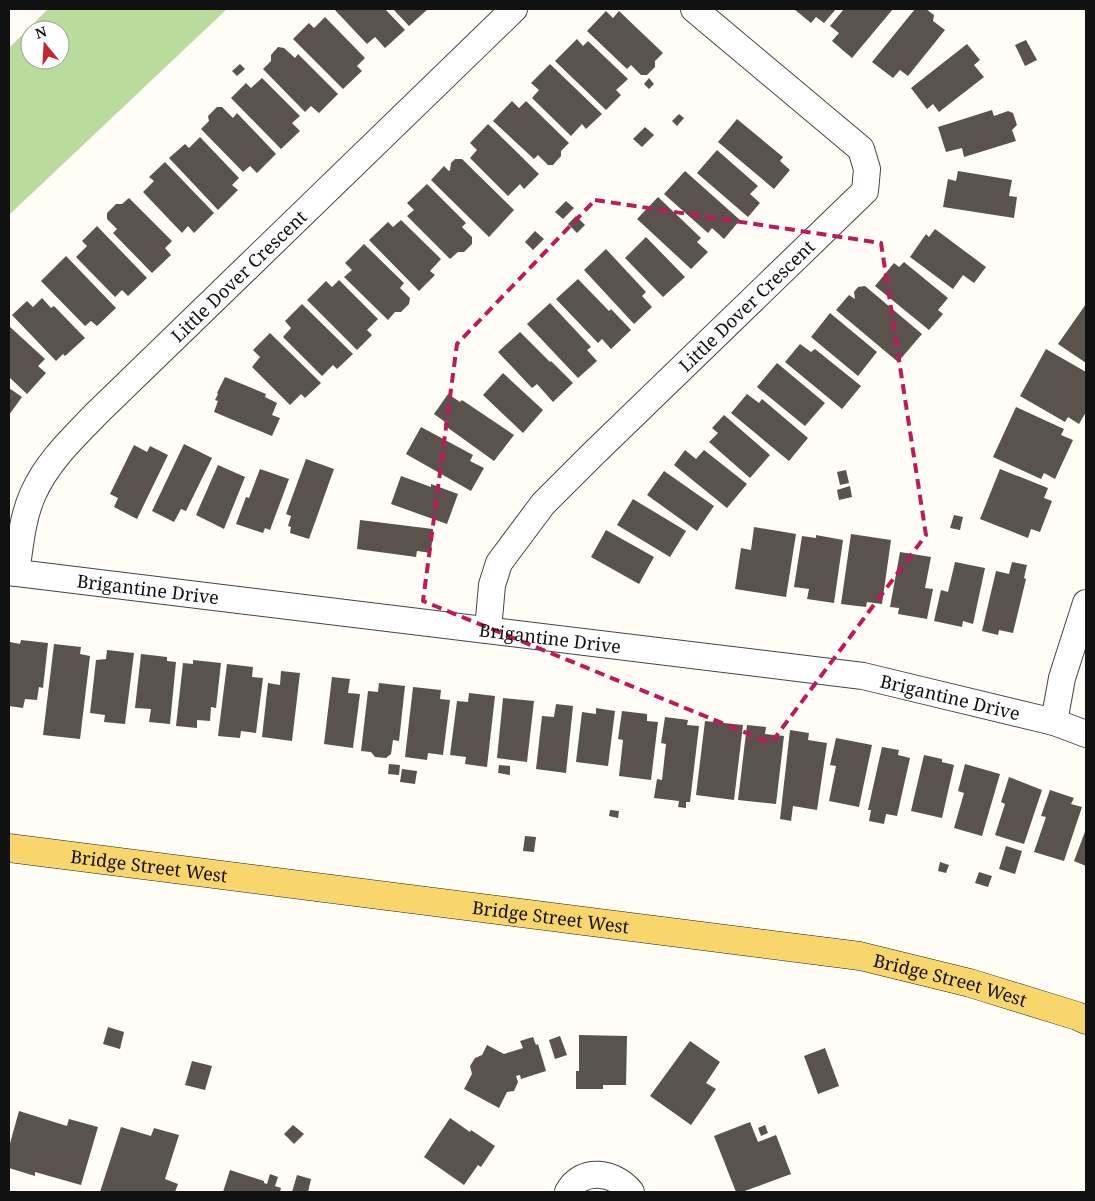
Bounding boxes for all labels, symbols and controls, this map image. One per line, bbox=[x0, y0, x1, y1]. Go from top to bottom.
north arrow bbox=[20, 20, 70, 70]
text: N bbox=[33, 21, 49, 43]
street label: Little Dover Crescent bbox=[166, 205, 312, 347]
street label: Little Dover Crescent bbox=[673, 234, 820, 377]
street label: Brigantine Drive bbox=[76, 568, 220, 609]
street label: Brigantine Drive bbox=[478, 617, 622, 658]
street label: Brigantine Drive bbox=[878, 669, 1023, 725]
street label: Bridge Street West bbox=[69, 844, 229, 888]
street label: Bridge Street West bbox=[471, 895, 631, 939]
street label: Bridge Street West bbox=[871, 948, 1030, 1012]

